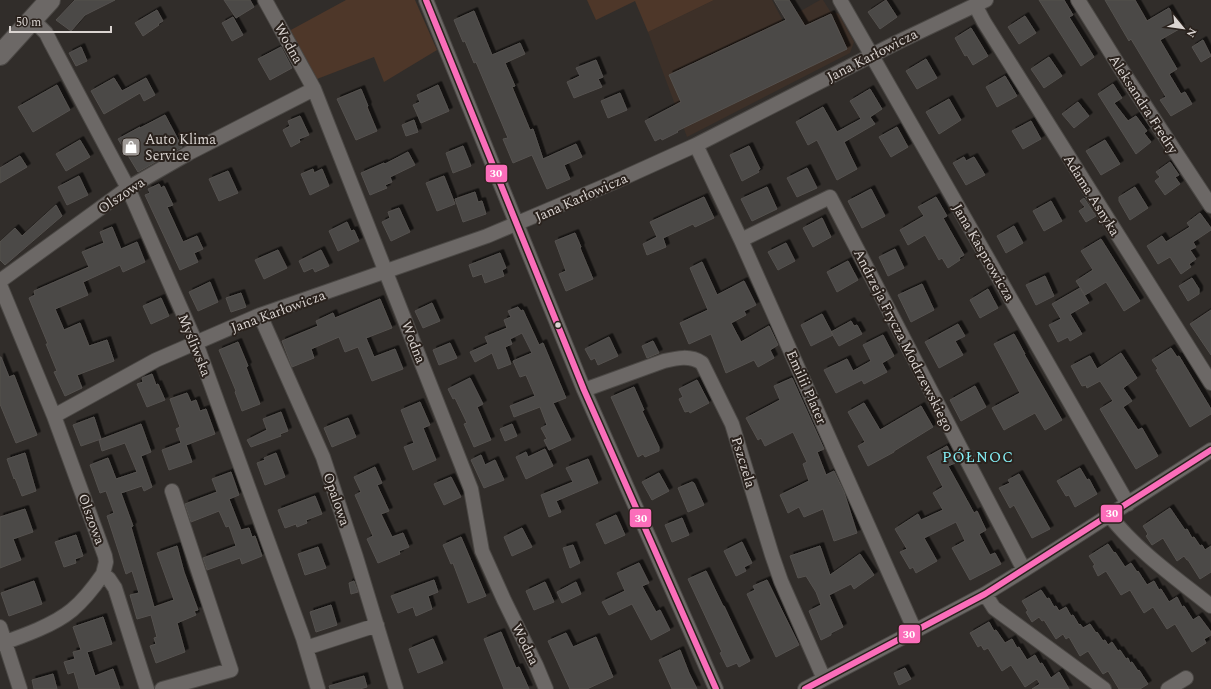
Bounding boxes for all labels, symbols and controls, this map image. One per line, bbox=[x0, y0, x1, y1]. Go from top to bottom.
scale bar bbox=[10, 8, 111, 34]
north arrow bbox=[1163, 8, 1203, 48]
text: 50 m bbox=[16, 13, 41, 32]
street label: Wodna bbox=[269, 19, 308, 68]
street label: Jana Karłowicza bbox=[823, 23, 921, 87]
text: N bbox=[1182, 25, 1201, 41]
street label: Aleksandra Fredry bbox=[1104, 51, 1184, 159]
place label: Auto Klima Service bbox=[145, 129, 216, 166]
shop icon: Auto Klima Service bbox=[120, 136, 142, 158]
street label: Adama Asnyka bbox=[1058, 150, 1125, 240]
line badge: 30 bbox=[485, 164, 508, 183]
text: 30 bbox=[490, 165, 502, 182]
street label: Jana Karłowicza bbox=[532, 168, 631, 227]
street label: Olszowa bbox=[93, 172, 149, 219]
street label: Jana Kasprowicza bbox=[947, 200, 1020, 305]
street label: Andrzeja Frycza Modrzewskiego bbox=[848, 245, 959, 435]
street label: Jana Karłowicza bbox=[228, 285, 329, 338]
street label: Myśliwska bbox=[172, 311, 217, 380]
street label: Wodna bbox=[396, 318, 431, 367]
unlabelled marker bbox=[553, 320, 563, 330]
street label: Emilii Plater bbox=[781, 347, 832, 428]
street label: Pszczela bbox=[726, 434, 761, 490]
district label: PÓŁNOC bbox=[942, 446, 1014, 469]
street label: Opalowa bbox=[318, 470, 355, 529]
street label: Olszowa bbox=[73, 491, 110, 548]
line badge: 30 bbox=[1100, 504, 1123, 523]
text: 30 bbox=[1106, 505, 1118, 522]
line badge: 30 bbox=[629, 508, 652, 528]
text: 30 bbox=[635, 510, 647, 527]
street label: Wodna bbox=[507, 620, 545, 669]
line badge: 30 bbox=[898, 624, 921, 644]
text: 30 bbox=[903, 626, 915, 643]

